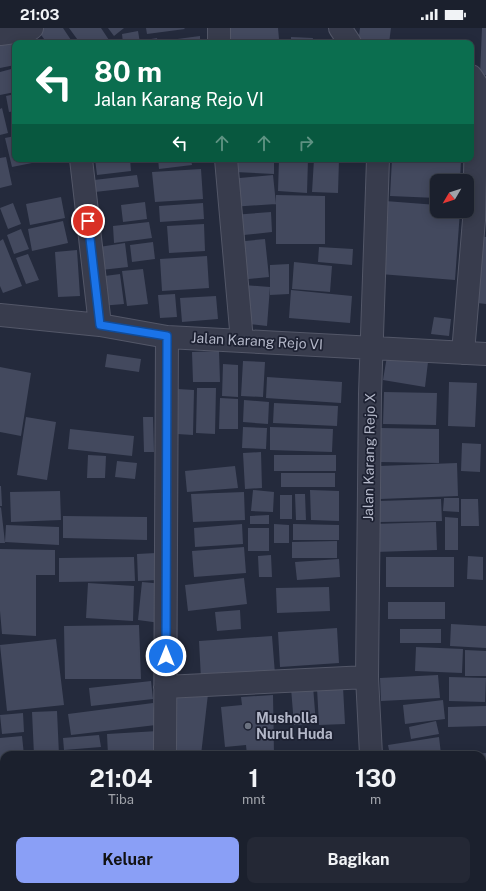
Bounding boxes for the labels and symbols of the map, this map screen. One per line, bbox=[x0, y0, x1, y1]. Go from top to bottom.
north arrow bbox=[430, 174, 474, 218]
pin bbox=[71, 204, 105, 238]
street label: Jalan Karang Rejo VI bbox=[191, 330, 323, 352]
street label: Jalan Karang Rejo X bbox=[360, 392, 378, 521]
position arrow bbox=[145, 635, 187, 677]
place label: Musholla Nurul Huda bbox=[256, 710, 333, 742]
marker: Musholla Nurul Huda bbox=[243, 721, 253, 731]

